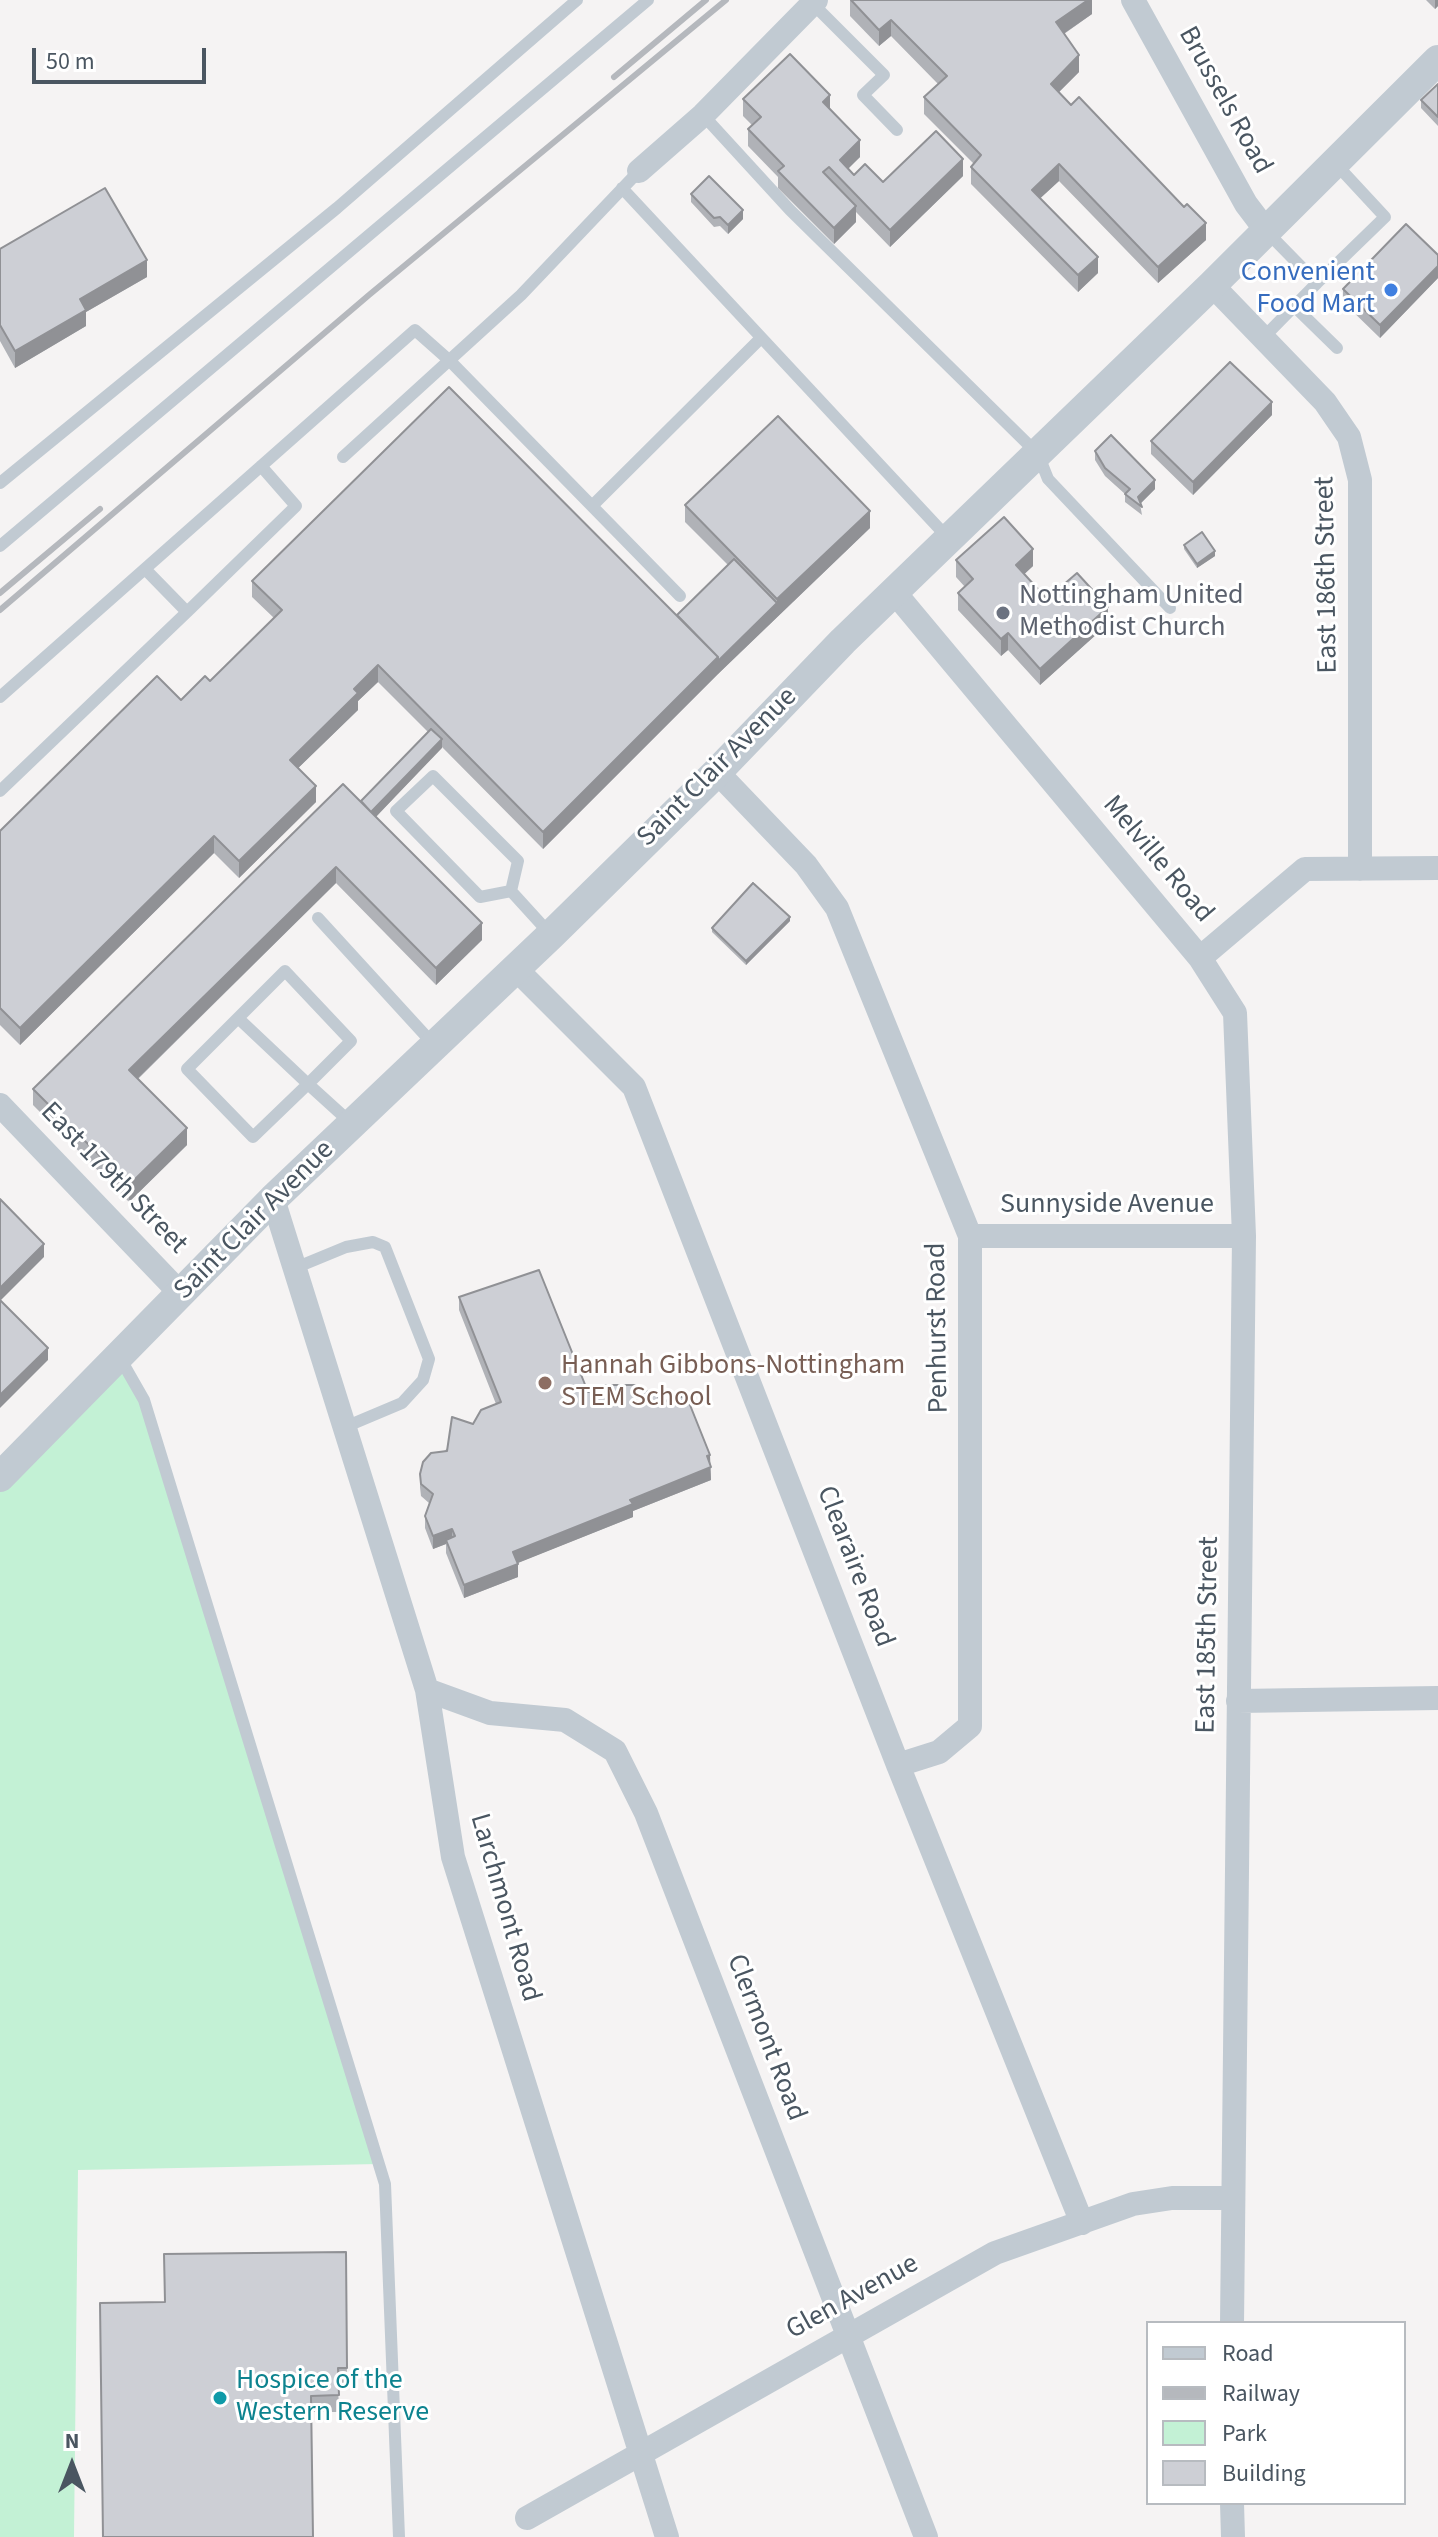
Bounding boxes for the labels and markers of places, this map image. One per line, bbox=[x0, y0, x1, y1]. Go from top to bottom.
place label: Convenient Food Mart bbox=[1241, 257, 1375, 323]
marker: Convenient Food Mart bbox=[1382, 281, 1400, 299]
place label: Nottingham United Methodist Church bbox=[1019, 580, 1243, 646]
marker: Nottingham United Methodist Church bbox=[994, 604, 1012, 622]
place label: Hannah Gibbons-Nottingham STEM School bbox=[561, 1350, 905, 1416]
marker: Hannah Gibbons-Nottingham STEM School bbox=[536, 1374, 554, 1392]
place label: Hospice of the Western Reserve bbox=[236, 2365, 429, 2431]
marker: Hospice of the Western Reserve bbox=[211, 2389, 229, 2407]

